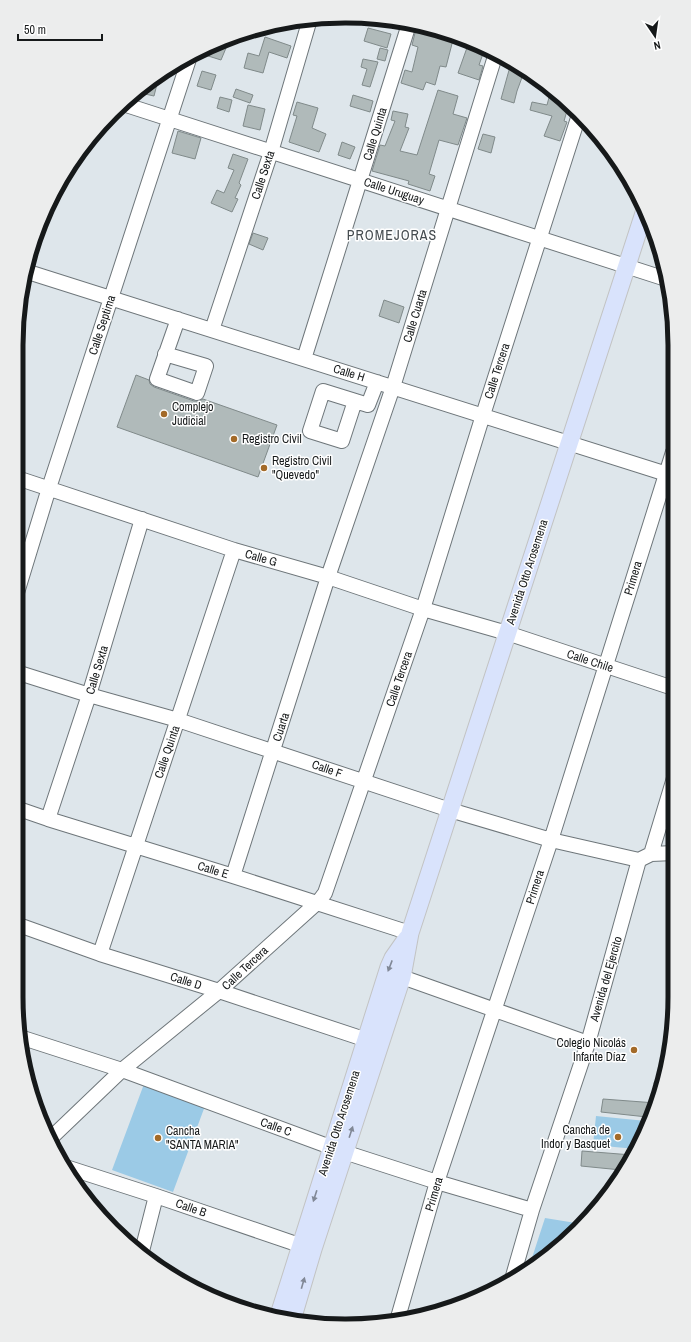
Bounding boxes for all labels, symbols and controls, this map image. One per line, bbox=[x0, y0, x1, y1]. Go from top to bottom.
scale bar bbox=[18, 16, 102, 42]
north arrow bbox=[635, 16, 675, 56]
text: 50 m bbox=[24, 22, 46, 38]
text: N bbox=[653, 38, 662, 53]
street label: Calle Quinta bbox=[359, 105, 391, 162]
street label: Calle Sexta bbox=[248, 148, 279, 201]
street label: Calle Uruguay bbox=[362, 174, 426, 208]
district label: PROMEJORAS bbox=[347, 226, 437, 244]
street label: Calle Cuarta bbox=[399, 287, 431, 344]
street label: Calle Septima bbox=[85, 293, 119, 357]
street label: Calle Tercera bbox=[480, 341, 514, 401]
street label: Calle H bbox=[331, 361, 367, 385]
place label: Complejo Judicial bbox=[172, 399, 214, 429]
marker: Complejo Judicial bbox=[159, 409, 169, 419]
place label: Registro Civil bbox=[242, 431, 302, 447]
marker: Registro Civil bbox=[229, 434, 239, 444]
place label: Registro Civil "Quevedo" bbox=[272, 453, 332, 483]
marker: Registro Civil "Quevedo" bbox=[259, 463, 269, 473]
street label: Avenida Otto Arosemena bbox=[502, 517, 552, 628]
street label: Calle G bbox=[243, 546, 279, 570]
street label: Primera bbox=[620, 558, 646, 597]
street label: Calle Sexta bbox=[82, 643, 112, 696]
street label: Calle Chile bbox=[565, 646, 615, 676]
street label: Calle Tercera bbox=[382, 649, 416, 709]
street label: Cuarta bbox=[269, 710, 293, 744]
street label: Calle Quinta bbox=[151, 723, 184, 780]
street label: Calle F bbox=[310, 756, 344, 782]
street label: Calle E bbox=[195, 858, 231, 882]
street label: Primera bbox=[522, 867, 548, 906]
street label: Avenida del Ejercito bbox=[586, 935, 626, 1024]
street label: Calle Tercera bbox=[218, 942, 272, 994]
one-way arrow bbox=[386, 961, 392, 973]
street label: Calle D bbox=[168, 969, 204, 993]
place label: Colegio Nicolás Infante Díaz bbox=[557, 1035, 626, 1065]
marker: Colegio Nicolás Infante Díaz bbox=[629, 1045, 639, 1055]
street label: Avenida Otto Arosemena bbox=[314, 1068, 364, 1179]
street label: Calle C bbox=[258, 1114, 294, 1140]
place label: Cancha de Indor y Basquet bbox=[541, 1122, 610, 1152]
place label: Cancha "SANTA MARIA" bbox=[166, 1123, 239, 1153]
one-way arrow bbox=[348, 1126, 354, 1138]
marker: Cancha de Indor y Basquet bbox=[613, 1132, 623, 1142]
marker: Cancha "SANTA MARIA" bbox=[153, 1133, 163, 1143]
street label: Primera bbox=[421, 1174, 447, 1213]
one-way arrow bbox=[312, 1191, 318, 1203]
street label: Calle B bbox=[173, 1195, 209, 1221]
one-way arrow bbox=[300, 1276, 306, 1288]

